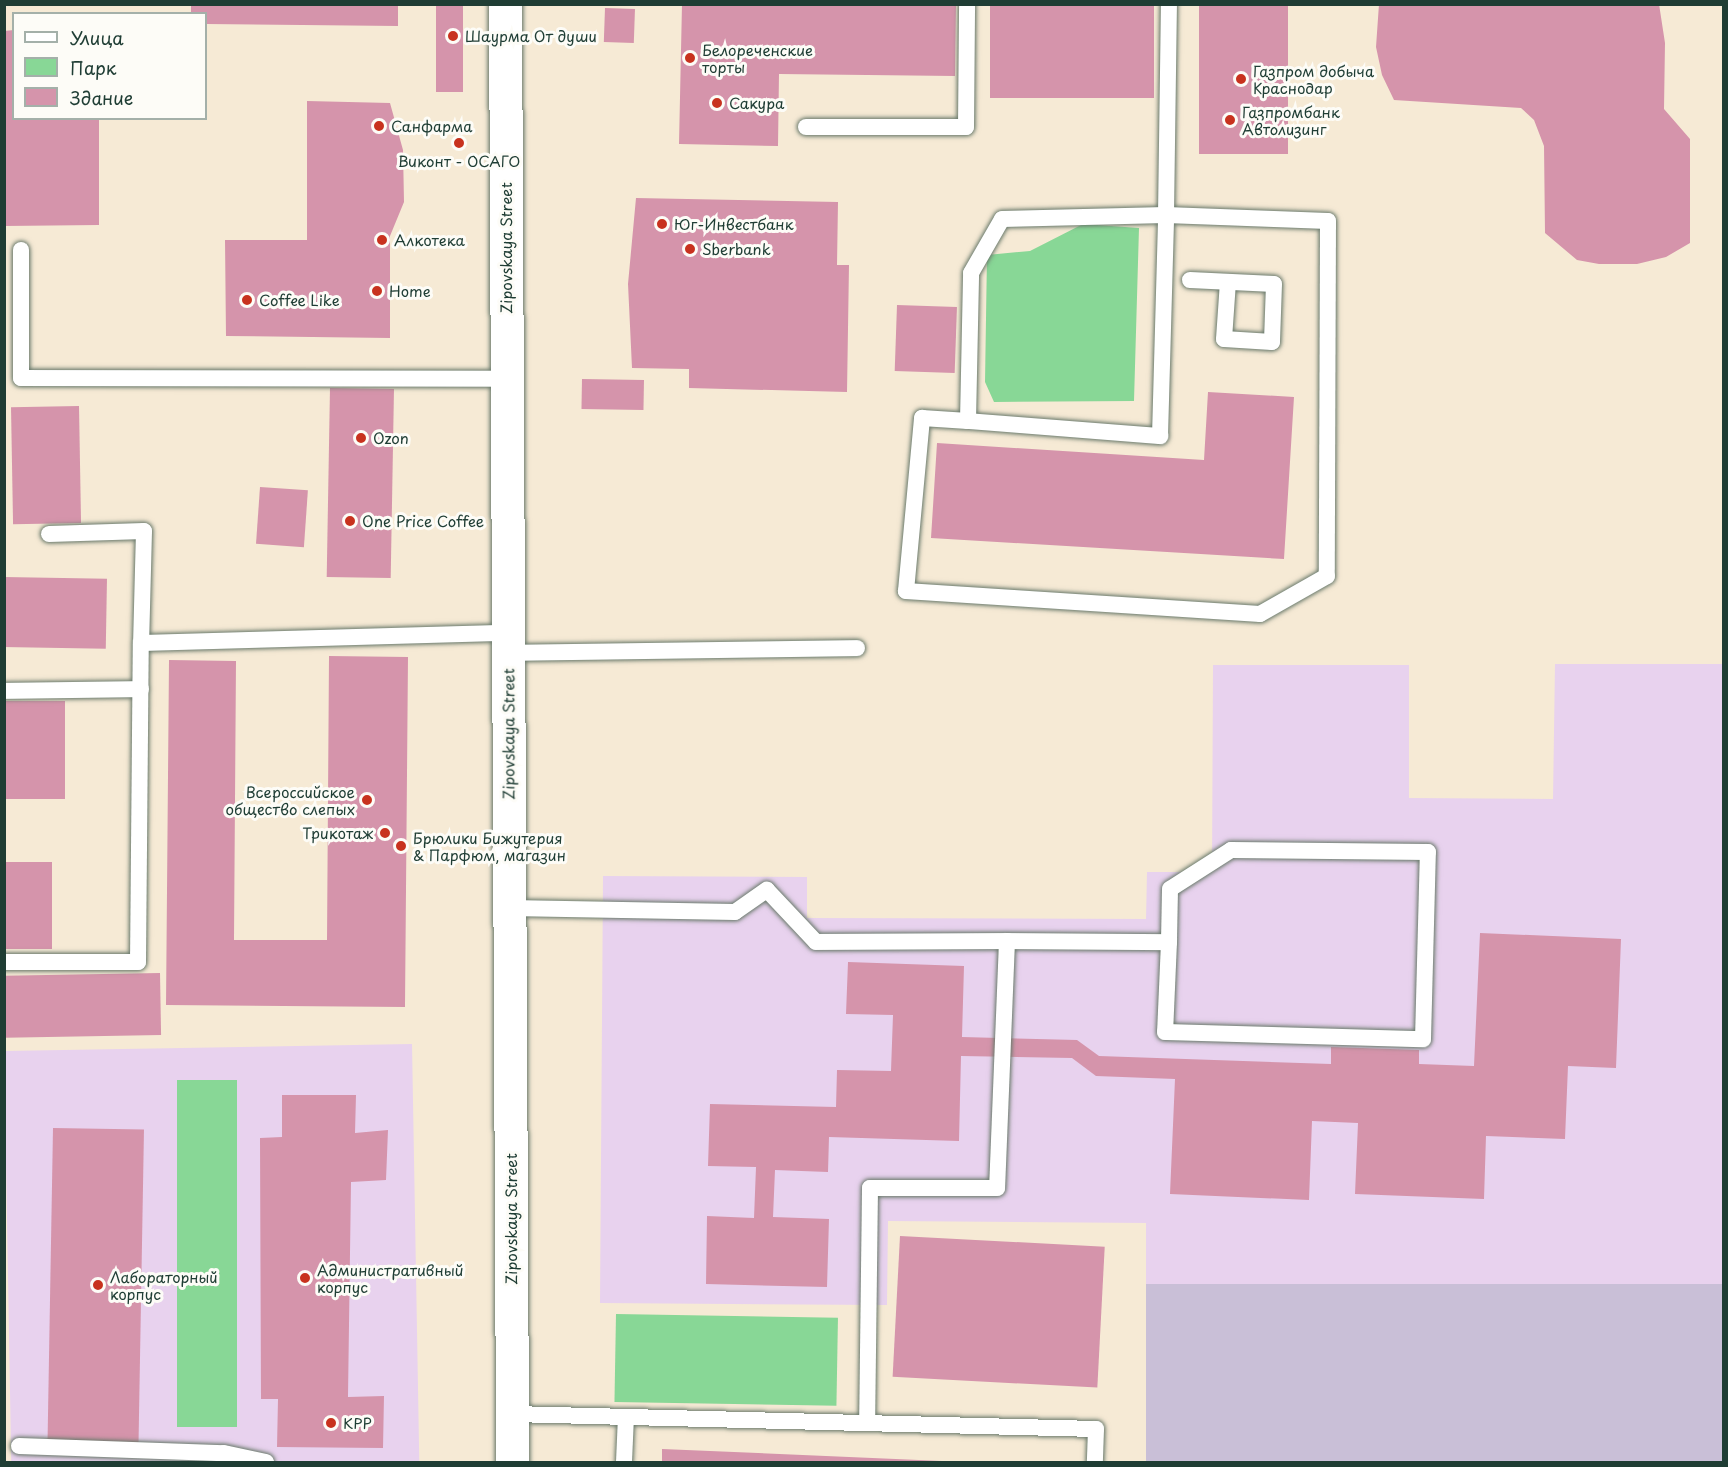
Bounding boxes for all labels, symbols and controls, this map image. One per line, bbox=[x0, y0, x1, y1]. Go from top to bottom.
legend bbox=[12, 12, 207, 120]
text: Улица bbox=[70, 24, 124, 51]
place label: Шаурма От души bbox=[465, 27, 598, 45]
marker: Шаурма От души bbox=[446, 29, 460, 43]
place label: Белореченские торты bbox=[702, 40, 813, 75]
marker: Белореченские торты bbox=[683, 51, 697, 65]
text: Парк bbox=[70, 54, 116, 81]
place label: Газпром добыча Краснодар bbox=[1253, 61, 1374, 96]
marker: Газпром добыча Краснодар bbox=[1234, 72, 1248, 86]
text: Здание bbox=[70, 84, 133, 111]
place label: Сакура bbox=[729, 94, 784, 112]
marker: Сакура bbox=[710, 96, 724, 110]
place label: Газпромбанк Автолизинг bbox=[1242, 102, 1340, 137]
marker: Газпромбанк Автолизинг bbox=[1223, 113, 1237, 127]
place label: Санфарма bbox=[391, 117, 473, 135]
marker: Санфарма bbox=[372, 119, 386, 133]
marker: Виконт - ОСАГО bbox=[452, 136, 466, 150]
place label: Виконт - ОСАГО bbox=[397, 152, 521, 170]
street label: Zipovskaya Street bbox=[497, 182, 515, 314]
place label: Юг-Инвестбанк bbox=[674, 215, 794, 233]
marker: Юг-Инвестбанк bbox=[655, 217, 669, 231]
place label: Алкотека bbox=[394, 231, 465, 249]
marker: Алкотека bbox=[375, 233, 389, 247]
place label: Sberbank bbox=[702, 240, 771, 258]
marker: Sberbank bbox=[683, 242, 697, 256]
place label: Home bbox=[389, 282, 431, 300]
marker: Home bbox=[370, 284, 384, 298]
place label: Coffee Like bbox=[259, 291, 341, 309]
marker: Coffee Like bbox=[240, 293, 254, 307]
place label: Ozon bbox=[373, 429, 409, 447]
marker: Ozon bbox=[354, 431, 368, 445]
place label: One Price Coffee bbox=[362, 512, 484, 530]
marker: One Price Coffee bbox=[343, 514, 357, 528]
street label: Zipovskaya Street bbox=[499, 668, 517, 800]
place label: Всероссийское общество слепых bbox=[227, 782, 355, 817]
marker: Всероссийское общество слепых bbox=[360, 793, 374, 807]
place label: Трикотаж bbox=[302, 824, 373, 842]
marker: Трикотаж bbox=[378, 826, 392, 840]
place label: Брюлики Бижутерия & Парфюм, магазин bbox=[413, 828, 567, 863]
marker: Брюлики Бижутерия & Парфюм, магазин bbox=[394, 839, 408, 853]
street label: Zipovskaya Street bbox=[502, 1153, 520, 1285]
place label: Административный корпус bbox=[317, 1260, 463, 1295]
place label: Лабораторный корпус bbox=[110, 1267, 218, 1302]
marker: Административный корпус bbox=[298, 1271, 312, 1285]
marker: Лабораторный корпус bbox=[91, 1278, 105, 1292]
place label: KPP bbox=[343, 1414, 372, 1432]
marker: KPP bbox=[324, 1416, 338, 1430]

